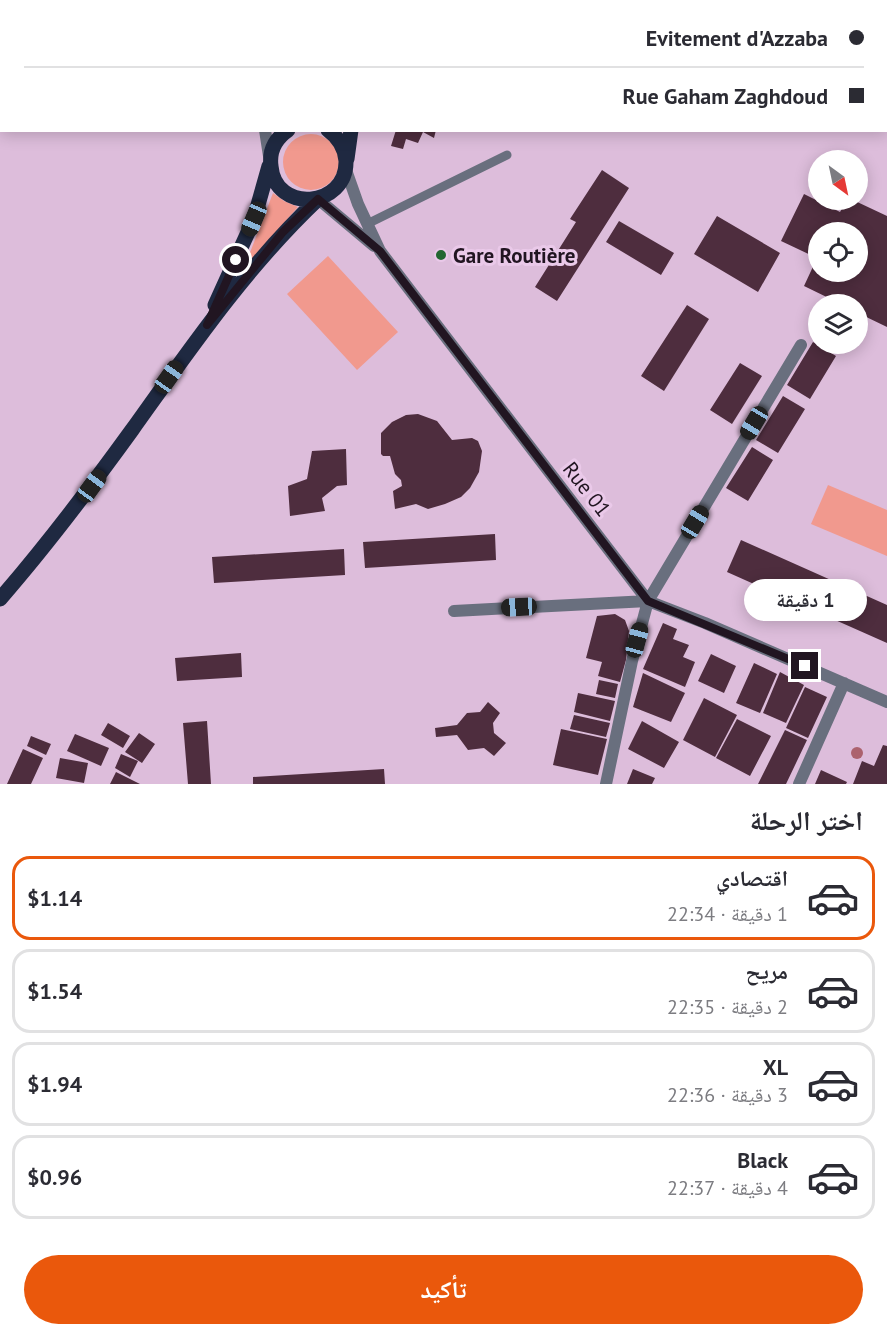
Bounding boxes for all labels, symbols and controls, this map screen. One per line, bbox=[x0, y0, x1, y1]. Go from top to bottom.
text: Evitement d'Azzaba bbox=[646, 24, 828, 52]
text: Rue Gaham Zaghdoud bbox=[623, 82, 828, 110]
north arrow bbox=[808, 150, 868, 210]
map controls bbox=[808, 150, 868, 354]
car bbox=[239, 199, 269, 239]
button: locate bbox=[808, 222, 868, 282]
place label: Gare Routière bbox=[453, 242, 575, 269]
route start bbox=[222, 246, 249, 273]
marker: Gare Routière bbox=[434, 248, 448, 262]
button: layers bbox=[808, 294, 868, 354]
car bbox=[151, 357, 187, 397]
car bbox=[737, 403, 771, 443]
street label: Rue 01 bbox=[557, 456, 617, 522]
car bbox=[74, 466, 110, 506]
car bbox=[678, 502, 712, 542]
callout: 1 دقيقة bbox=[744, 579, 866, 621]
text: 1 دقيقة bbox=[776, 587, 835, 613]
car bbox=[501, 597, 537, 617]
car bbox=[624, 620, 650, 660]
route end bbox=[791, 652, 818, 679]
text: اختر الرحلة bbox=[750, 803, 863, 837]
text: اقتصادي bbox=[716, 864, 788, 892]
icon: car bbox=[806, 871, 860, 925]
text: $1.14 bbox=[27, 884, 82, 912]
text: 1 دقيقة · 22:34 bbox=[667, 901, 788, 927]
text: مريح bbox=[745, 957, 788, 985]
icon: car bbox=[806, 964, 860, 1018]
text: $1.54 bbox=[27, 977, 82, 1005]
text: 2 دقيقة · 22:35 bbox=[667, 994, 788, 1020]
text: XL bbox=[763, 1053, 788, 1081]
icon: car bbox=[806, 1057, 860, 1111]
text: $1.94 bbox=[27, 1070, 82, 1098]
text: 3 دقيقة · 22:36 bbox=[667, 1082, 788, 1108]
text: Black bbox=[737, 1146, 788, 1174]
icon: car bbox=[806, 1150, 860, 1204]
text: $0.96 bbox=[27, 1163, 82, 1191]
text: 4 دقيقة · 22:37 bbox=[667, 1175, 788, 1201]
button: تأكيد bbox=[24, 1255, 863, 1324]

